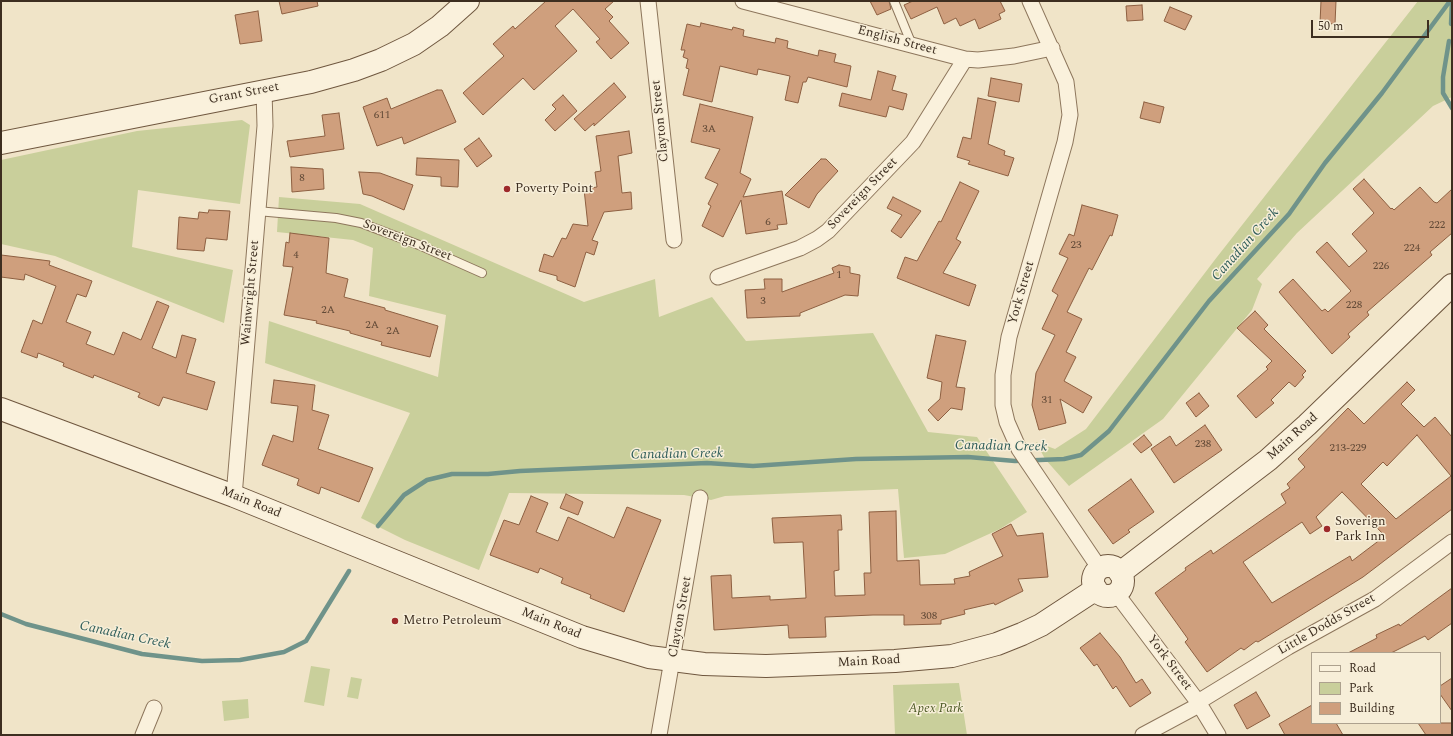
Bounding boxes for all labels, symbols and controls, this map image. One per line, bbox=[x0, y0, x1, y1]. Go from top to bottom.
scale bar bbox=[1313, 12, 1431, 38]
text: 50 m bbox=[1318, 17, 1343, 36]
street label: English Street bbox=[856, 23, 938, 59]
street label: Clayton Street bbox=[649, 79, 673, 163]
street label: Grant Street bbox=[208, 80, 280, 108]
house number: 611 bbox=[374, 109, 390, 123]
house number: 3A bbox=[702, 123, 716, 137]
street label: Sovereign Street bbox=[825, 155, 901, 233]
house number: 8 bbox=[299, 172, 305, 186]
place label: Poverty Point bbox=[515, 181, 593, 197]
marker: Poverty Point bbox=[502, 184, 512, 194]
water label: Canadian Creek bbox=[1209, 205, 1283, 285]
house number: 6 bbox=[765, 216, 771, 230]
street label: Sovereign Street bbox=[360, 217, 454, 265]
house number: 222 bbox=[1429, 219, 1445, 233]
house number: 23 bbox=[1071, 239, 1081, 253]
street label: Wainwright Street bbox=[239, 240, 263, 346]
house number: 224 bbox=[1404, 242, 1420, 256]
house number: 4 bbox=[293, 249, 299, 263]
street label: York Street bbox=[1006, 260, 1038, 326]
house number: 226 bbox=[1373, 260, 1389, 274]
house number: 1 bbox=[836, 269, 842, 283]
house number: 3 bbox=[760, 295, 766, 309]
house number: 228 bbox=[1346, 299, 1362, 313]
house number: 2A bbox=[321, 304, 335, 318]
house number: 2A bbox=[365, 319, 379, 333]
house number: 2A bbox=[386, 325, 400, 339]
house number: 31 bbox=[1042, 394, 1052, 408]
street label: Main Road bbox=[1264, 410, 1322, 464]
water label: Canadian Creek bbox=[955, 438, 1047, 456]
house number: 238 bbox=[1195, 438, 1211, 452]
house number: 213-229 bbox=[1329, 442, 1367, 456]
water label: Canadian Creek bbox=[631, 446, 723, 464]
street label: Main Road bbox=[219, 484, 283, 522]
place label: Soverign Park Inn bbox=[1335, 514, 1385, 545]
marker: Soverign Park Inn bbox=[1322, 524, 1332, 534]
street label: Clayton Street bbox=[666, 575, 696, 659]
street label: Little Dodds Street bbox=[1276, 591, 1378, 659]
street label: Main Road bbox=[519, 605, 583, 643]
house number: 308 bbox=[921, 610, 937, 624]
place label: Metro Petroleum bbox=[403, 613, 502, 629]
marker: Metro Petroleum bbox=[390, 616, 400, 626]
water label: Canadian Creek bbox=[78, 618, 172, 654]
street label: York Street bbox=[1143, 632, 1195, 694]
legend bbox=[1311, 652, 1441, 724]
street label: Main Road bbox=[837, 653, 901, 671]
text: Road bbox=[1349, 659, 1376, 678]
text: Park bbox=[1349, 679, 1374, 698]
text: Building bbox=[1349, 699, 1395, 718]
park label: Apex Park bbox=[909, 701, 963, 717]

